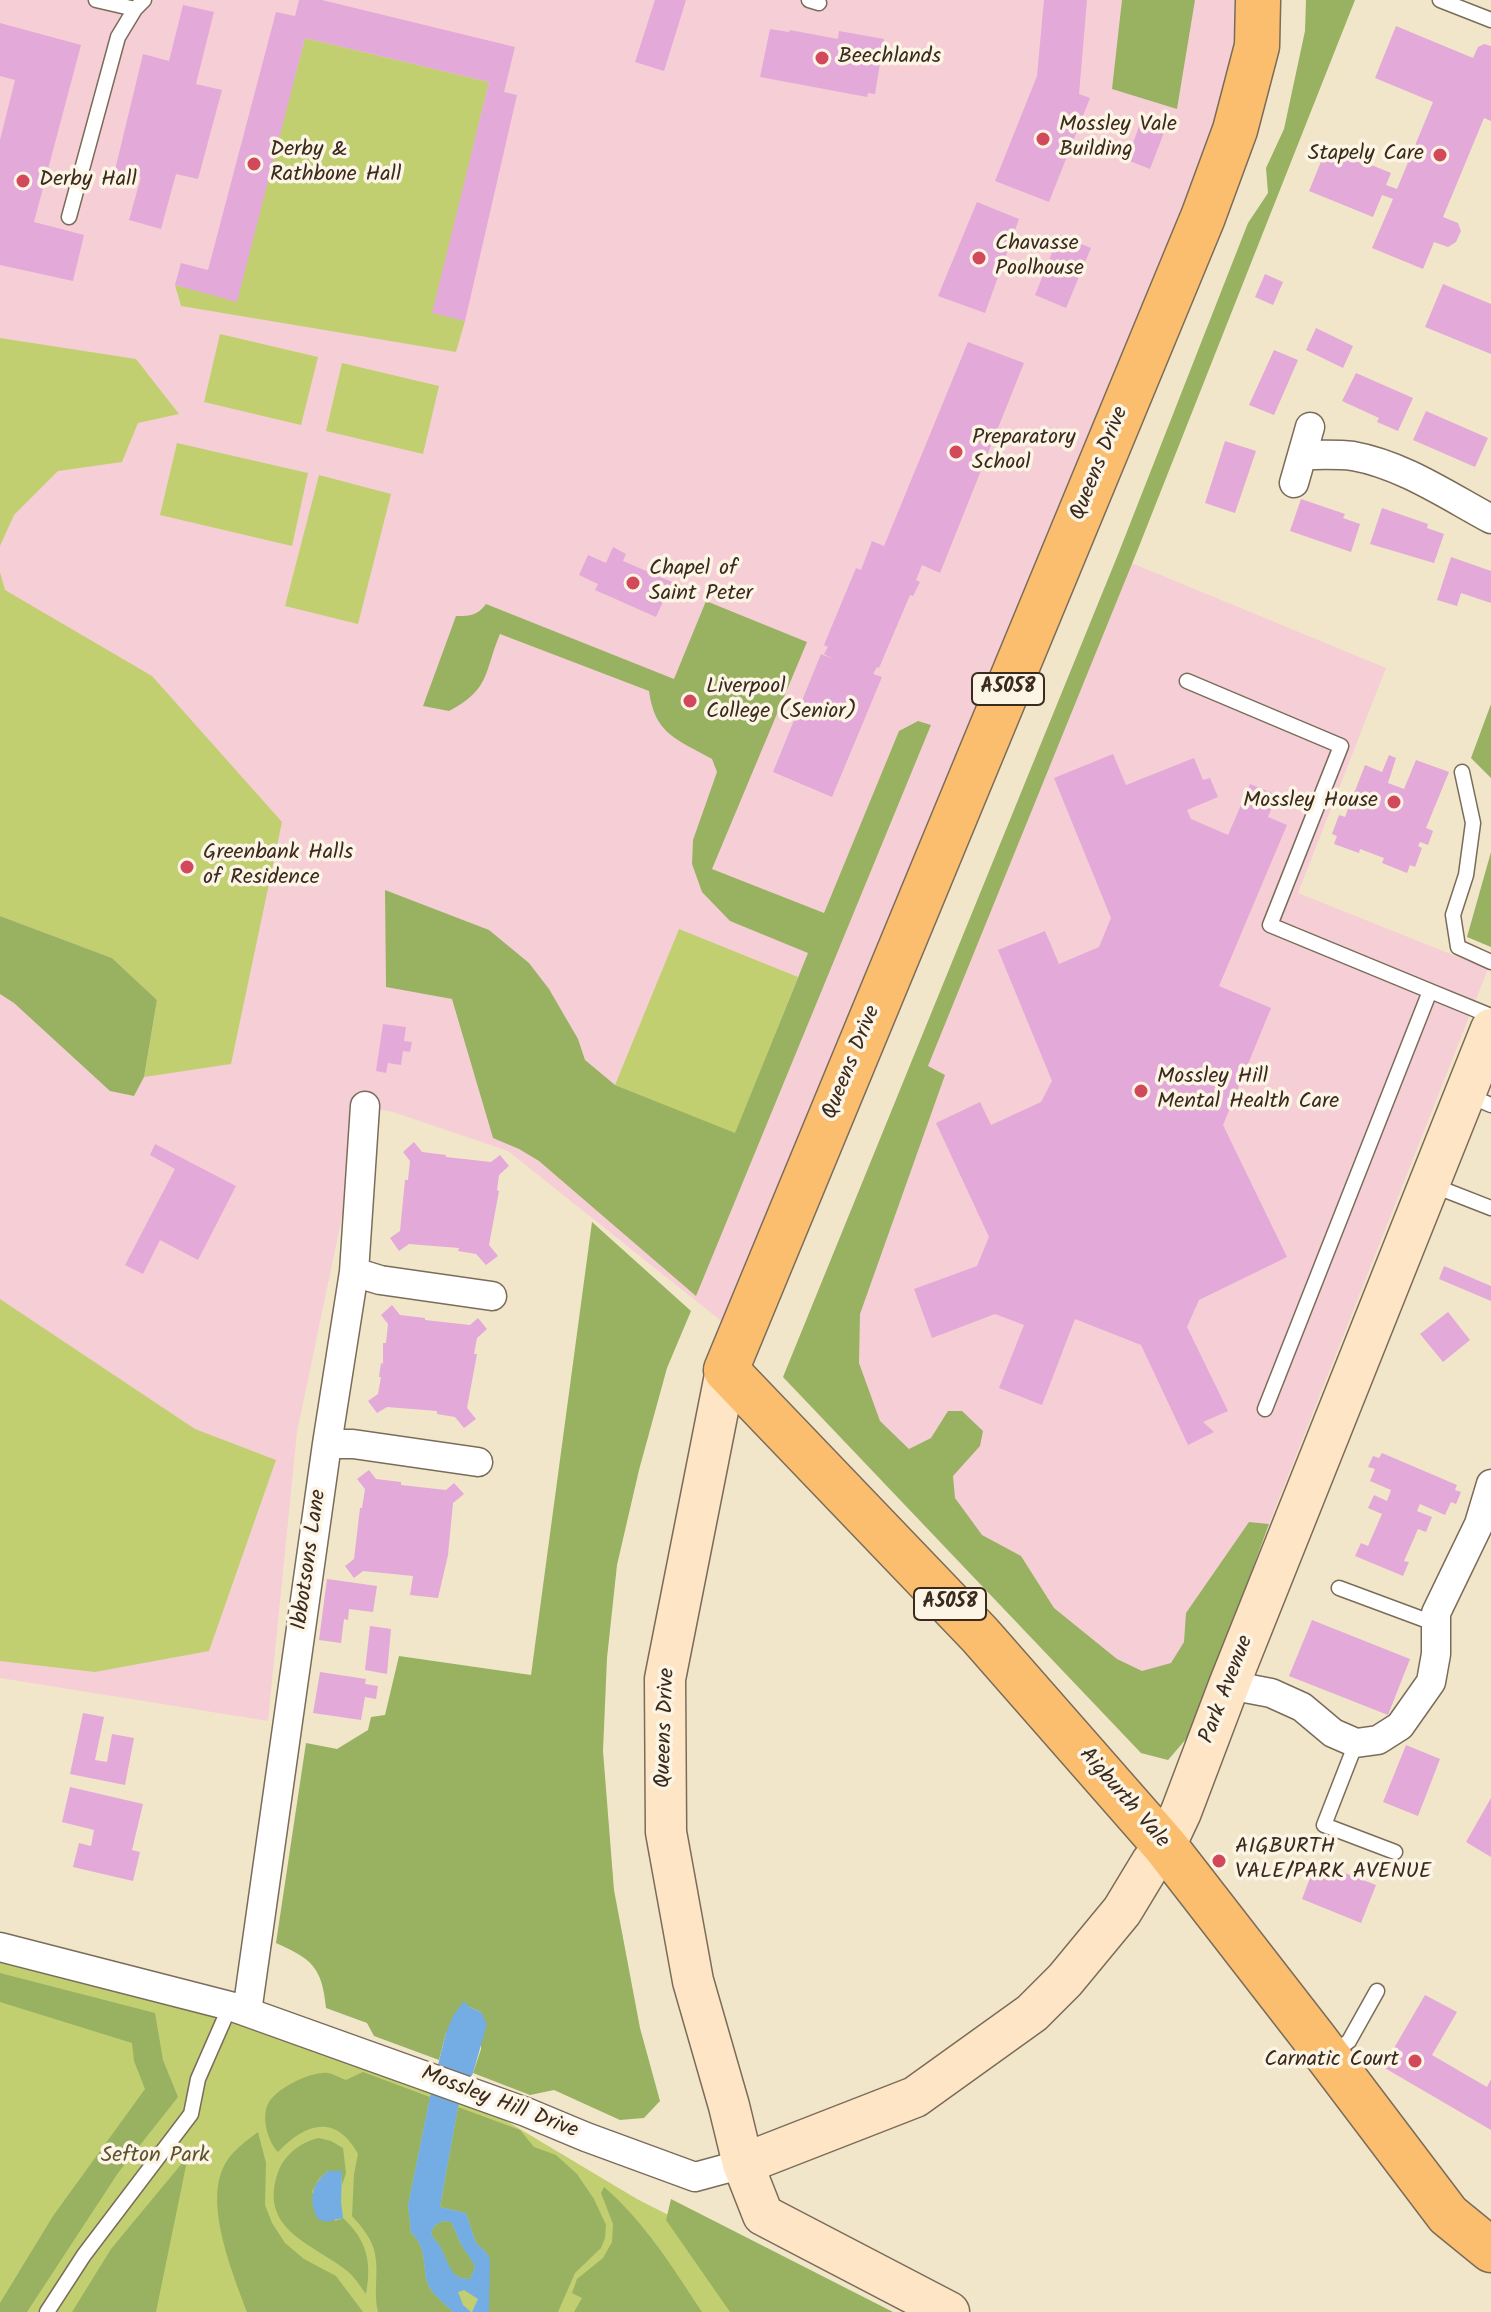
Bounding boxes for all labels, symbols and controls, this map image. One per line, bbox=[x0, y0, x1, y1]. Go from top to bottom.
place label: Beechlands bbox=[838, 45, 941, 71]
marker: Beechlands bbox=[813, 49, 831, 67]
place label: Mossley Vale Building bbox=[1059, 113, 1177, 164]
marker: Mossley Vale Building bbox=[1034, 130, 1052, 148]
place label: Derby & Rathbone Hall bbox=[270, 138, 401, 190]
place label: Stapely Care bbox=[1308, 142, 1424, 168]
marker: Stapely Care bbox=[1431, 146, 1449, 164]
marker: Derby & Rathbone Hall bbox=[245, 155, 263, 173]
place label: Derby Hall bbox=[39, 168, 137, 194]
marker: Derby Hall bbox=[14, 172, 32, 190]
place label: Chavasse Poolhouse bbox=[995, 232, 1084, 284]
marker: Chavasse Poolhouse bbox=[970, 249, 988, 267]
street label: Queens Drive bbox=[1066, 403, 1136, 525]
place label: Preparatory School bbox=[972, 426, 1076, 478]
marker: Preparatory School bbox=[947, 443, 965, 461]
place label: Chapel of Saint Peter bbox=[649, 557, 753, 608]
marker: Chapel of Saint Peter bbox=[624, 574, 642, 592]
road number: A5058 bbox=[972, 673, 1044, 705]
place label: Liverpool College (Senior) bbox=[706, 675, 857, 726]
marker: Liverpool College (Senior) bbox=[681, 692, 699, 710]
place label: Mossley House bbox=[1243, 789, 1378, 815]
marker: Mossley House bbox=[1385, 793, 1403, 811]
place label: Greenbank Halls of Residence bbox=[203, 841, 353, 892]
marker: Greenbank Halls of Residence bbox=[178, 858, 196, 876]
street label: Queens Drive bbox=[818, 1002, 888, 1124]
place label: Mossley Hill Mental Health Care bbox=[1157, 1065, 1339, 1116]
marker: Mossley Hill Mental Health Care bbox=[1132, 1082, 1150, 1100]
street label: Ibbotsons Lane bbox=[288, 1488, 334, 1632]
road number: A5058 bbox=[914, 1588, 986, 1620]
street label: Park Avenue bbox=[1195, 1632, 1261, 1748]
street label: Queens Drive bbox=[652, 1667, 682, 1789]
street label: Aigburth Vale bbox=[1072, 1743, 1174, 1855]
place label: AIGBURTH VALE/PARK AVENUE bbox=[1235, 1835, 1432, 1886]
marker: AIGBURTH VALE/PARK AVENUE bbox=[1210, 1852, 1228, 1870]
place label: Carnatic Court bbox=[1264, 2048, 1399, 2074]
marker: Carnatic Court bbox=[1406, 2052, 1424, 2070]
street label: Mossley Hill Drive bbox=[417, 2062, 581, 2146]
park label: Sefton Park bbox=[101, 2144, 209, 2170]

